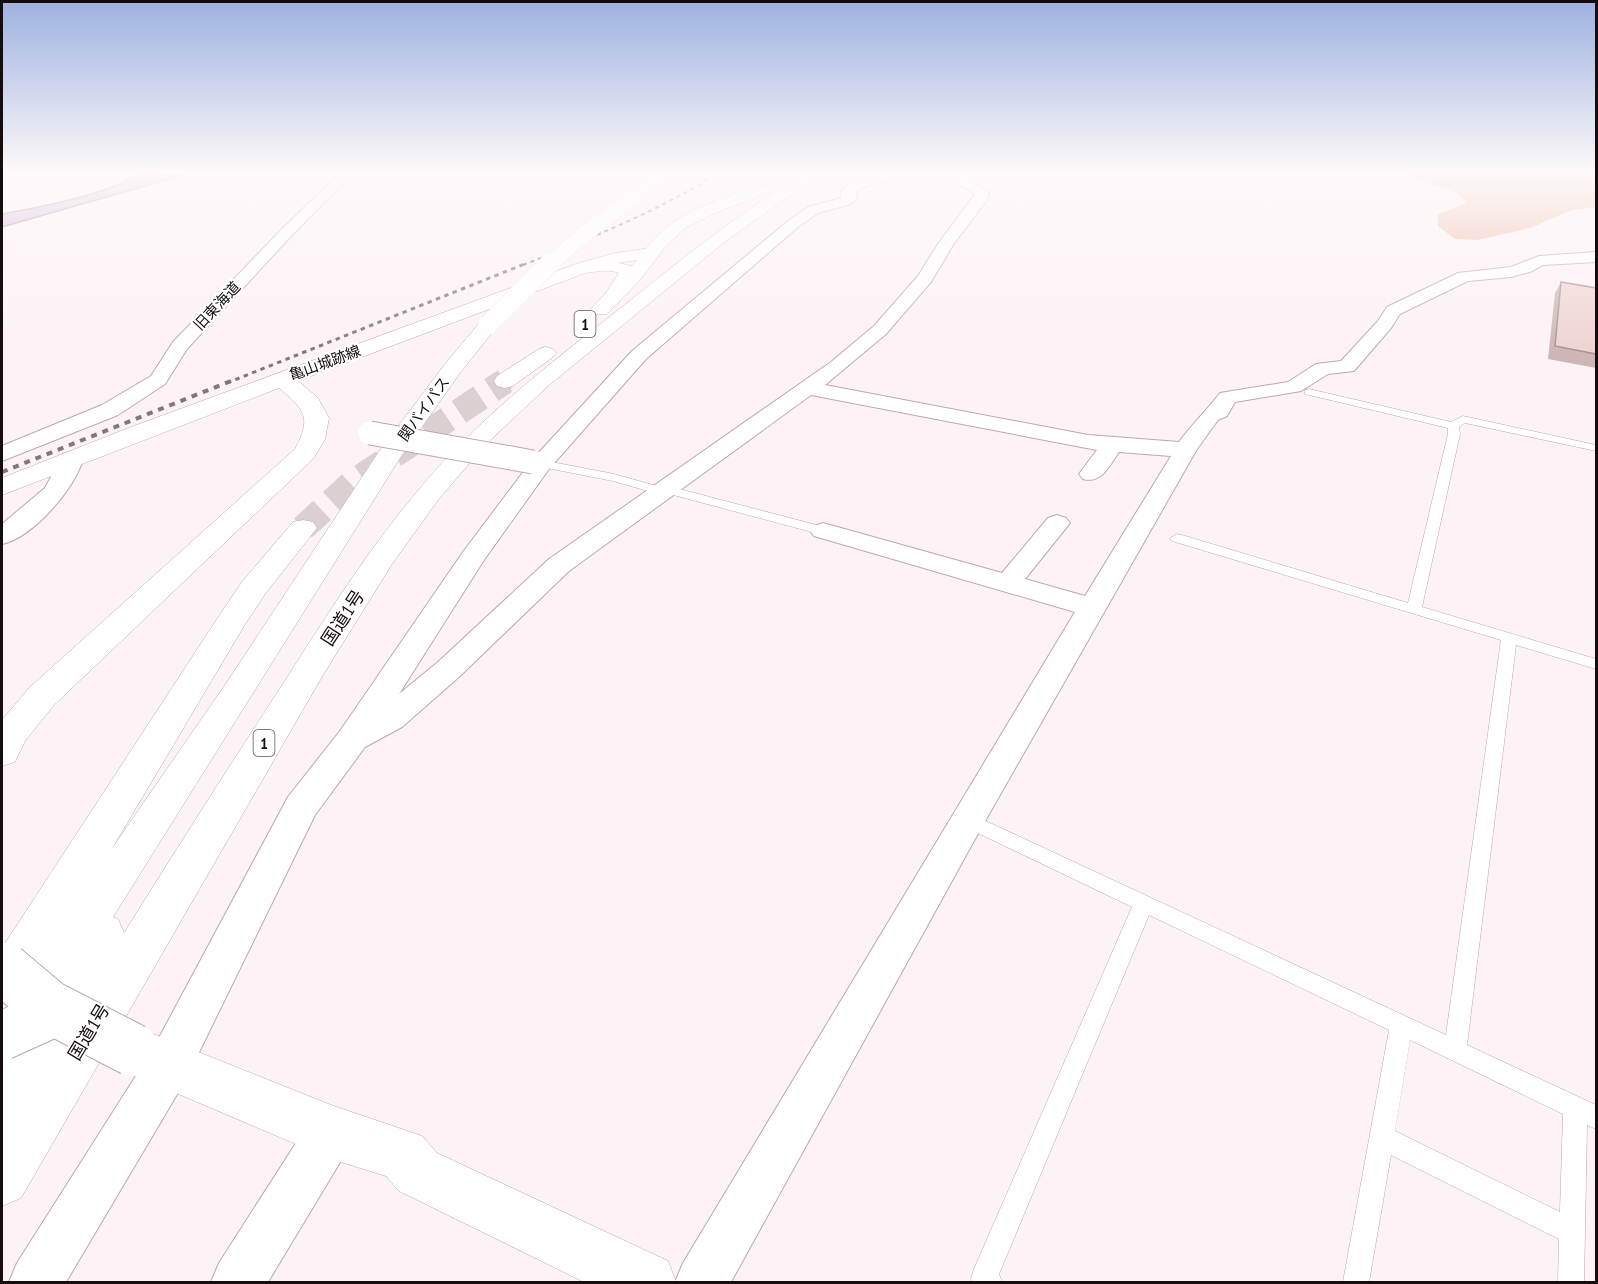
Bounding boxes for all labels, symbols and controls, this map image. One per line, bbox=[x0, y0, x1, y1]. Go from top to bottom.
street label: 旧東海道 bbox=[189, 277, 244, 334]
road number: 1 bbox=[574, 311, 596, 337]
street label: 亀山城跡線 bbox=[286, 341, 363, 384]
street label: 関バイパス bbox=[394, 373, 453, 445]
street label: 国道1号 bbox=[316, 585, 369, 650]
road number: 1 bbox=[254, 730, 274, 756]
street label: 国道1号 bbox=[63, 999, 114, 1064]

